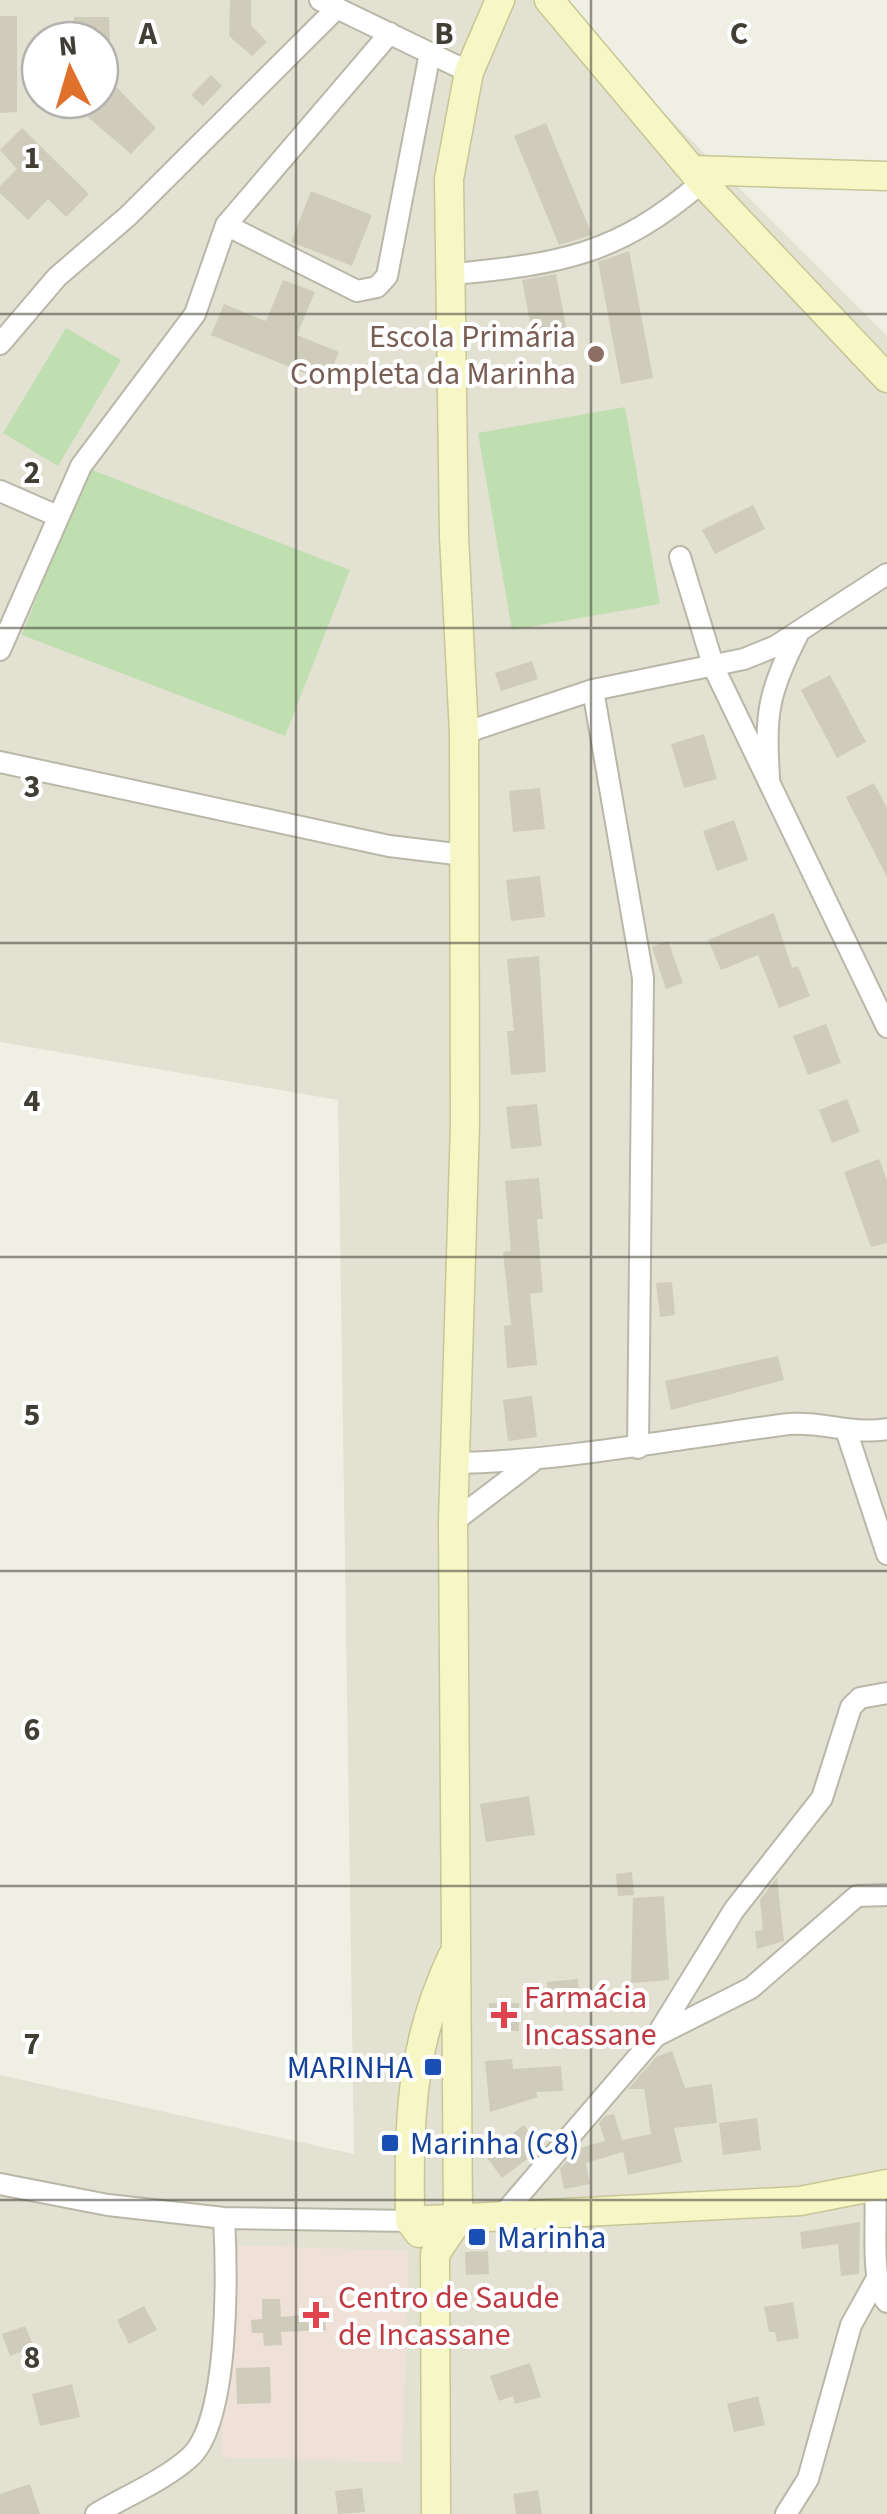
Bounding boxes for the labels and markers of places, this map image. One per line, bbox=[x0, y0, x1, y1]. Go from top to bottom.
place label: Escola Primária Completa da Marinha bbox=[290, 314, 576, 397]
marker: Escola Primária Completa da Marinha bbox=[585, 343, 607, 365]
place label: Farmácia Incassane bbox=[524, 1975, 657, 2058]
marker: Farmácia Incassane bbox=[493, 2004, 515, 2026]
place label: MARINHA bbox=[287, 2045, 414, 2091]
marker: MARINHA bbox=[422, 2056, 444, 2078]
place label: Marinha (C8) bbox=[410, 2121, 579, 2167]
marker: Marinha (C8) bbox=[379, 2132, 401, 2154]
place label: Marinha bbox=[497, 2215, 606, 2261]
marker: Marinha bbox=[466, 2226, 488, 2248]
place label: Centro de Saude de Incassane bbox=[338, 2275, 559, 2358]
marker: Centro de Saude de Incassane bbox=[303, 2302, 329, 2328]

